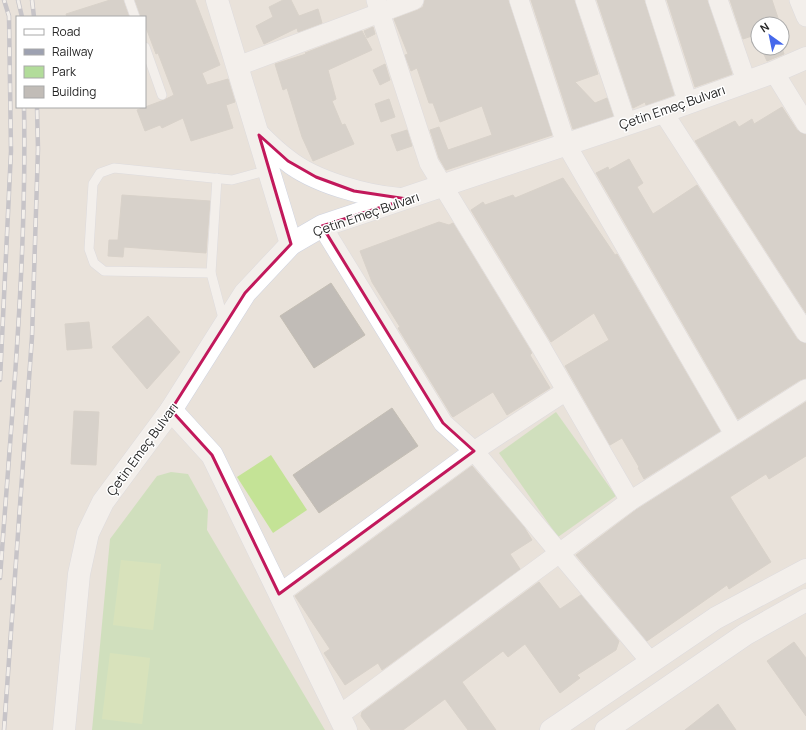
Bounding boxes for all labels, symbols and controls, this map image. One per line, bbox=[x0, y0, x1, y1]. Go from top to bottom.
legend bbox=[16, 16, 146, 108]
north arrow bbox=[750, 16, 790, 56]
text: N bbox=[757, 19, 772, 36]
text: Road bbox=[52, 23, 80, 40]
text: Railway bbox=[52, 43, 94, 60]
text: Park bbox=[52, 63, 77, 80]
street label: Çetin Emeç Bulvarı bbox=[617, 80, 727, 134]
text: Building bbox=[52, 83, 96, 100]
street label: Çetin Emeç Bulvarı bbox=[311, 187, 421, 241]
street label: Çetin Emeç Bulvarı bbox=[102, 399, 182, 499]

